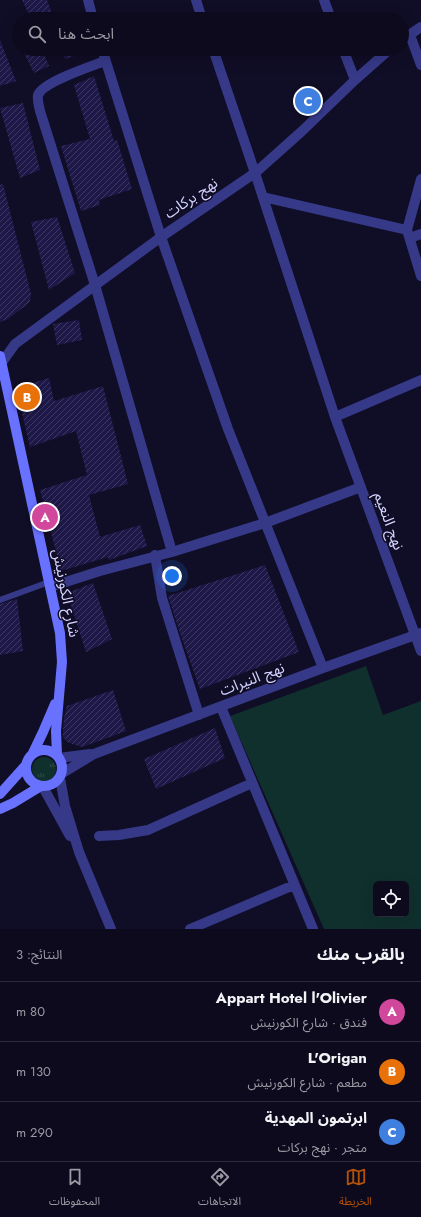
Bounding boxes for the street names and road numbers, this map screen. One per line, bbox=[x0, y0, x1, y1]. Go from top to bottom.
street label: نهج بركات bbox=[160, 172, 223, 225]
street label: نهج النعيم bbox=[367, 489, 410, 553]
street label: شارع الكورنيش bbox=[46, 547, 85, 640]
street label: نهج النيرات bbox=[216, 657, 288, 702]

